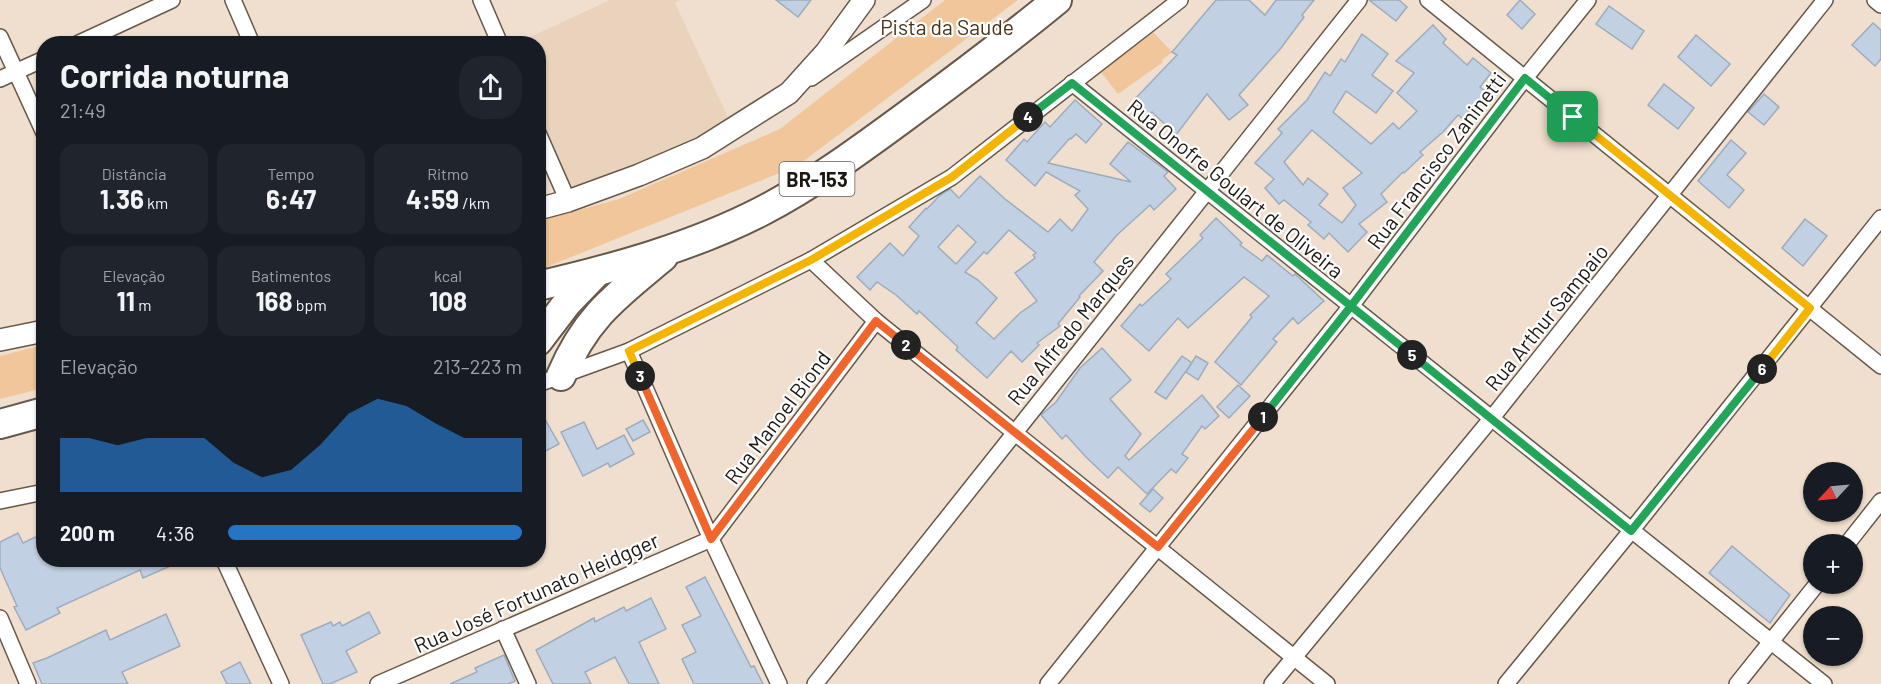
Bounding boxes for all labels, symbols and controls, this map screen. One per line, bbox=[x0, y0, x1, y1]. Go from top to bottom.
park label: Pista da Saude bbox=[880, 14, 1014, 39]
text: Corrida noturna bbox=[60, 55, 289, 95]
button: share bbox=[459, 56, 522, 119]
street label: Rua Francisco Zaninetti bbox=[1361, 67, 1511, 253]
pin bbox=[1547, 91, 1598, 142]
street label: Rua Onofre Goulart de Oliveira bbox=[1123, 93, 1349, 283]
text: 21:49 bbox=[60, 98, 106, 122]
icon: arrive bbox=[1556, 100, 1589, 133]
pin: 4 bbox=[1013, 102, 1043, 132]
text: 4 bbox=[1023, 107, 1033, 126]
road number: BR-153 bbox=[780, 162, 854, 196]
text: Distância bbox=[102, 164, 166, 183]
text: Tempo bbox=[267, 164, 315, 183]
text: Ritmo bbox=[427, 164, 469, 183]
text: 1.36 bbox=[100, 183, 144, 214]
text: 6:47 bbox=[266, 183, 316, 214]
text: 4:59 bbox=[406, 183, 459, 214]
text: km bbox=[144, 193, 168, 212]
text: /km bbox=[459, 193, 490, 212]
street label: Rua Arthur Sampaio bbox=[1479, 239, 1613, 395]
street label: Rua Alfredo Marques bbox=[1001, 248, 1139, 410]
text: Elevação bbox=[103, 266, 165, 285]
text: Batimentos bbox=[251, 266, 331, 285]
text: kcal bbox=[434, 266, 462, 285]
text: 11 bbox=[116, 285, 135, 316]
text: 168 bbox=[255, 285, 293, 316]
text: 108 bbox=[429, 285, 467, 316]
text: m bbox=[135, 295, 152, 314]
text: bpm bbox=[293, 295, 327, 314]
pin: 2 bbox=[891, 330, 921, 360]
text: 2 bbox=[902, 335, 910, 354]
pin: 5 bbox=[1397, 340, 1427, 370]
street label: Rua Manoel Biond bbox=[719, 345, 835, 489]
text: 5 bbox=[1408, 345, 1416, 364]
text: Elevação bbox=[60, 354, 138, 378]
text: 213–223 m bbox=[433, 354, 522, 378]
pin: 6 bbox=[1747, 354, 1777, 384]
text: 6 bbox=[1758, 359, 1766, 378]
pin: 3 bbox=[625, 361, 655, 391]
text: 3 bbox=[636, 366, 644, 385]
pin: 1 bbox=[1248, 402, 1278, 432]
text: 1 bbox=[1260, 407, 1266, 426]
north arrow bbox=[1803, 462, 1863, 522]
map controls bbox=[1803, 462, 1863, 666]
text: 200 m bbox=[60, 521, 115, 545]
text: 4:36 bbox=[156, 521, 194, 545]
street label: Rua José Fortunato Heidgger bbox=[410, 526, 663, 657]
button: + bbox=[1803, 534, 1863, 594]
button: − bbox=[1803, 606, 1863, 666]

